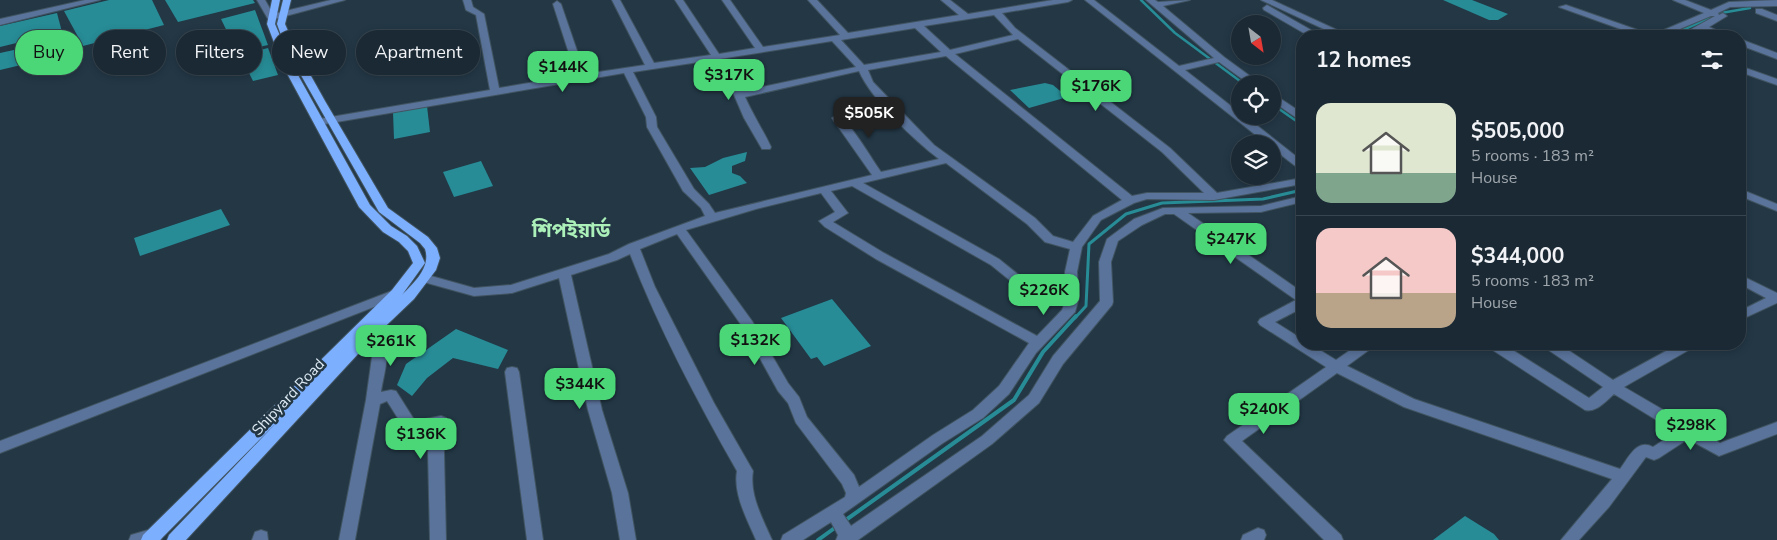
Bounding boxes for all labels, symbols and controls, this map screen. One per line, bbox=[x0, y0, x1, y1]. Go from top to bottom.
north arrow bbox=[1231, 15, 1281, 65]
map controls bbox=[1231, 15, 1281, 185]
chip: Buy bbox=[15, 30, 83, 75]
chip: Rent bbox=[93, 30, 166, 75]
chip: Filters bbox=[176, 30, 262, 75]
chip: New bbox=[272, 30, 346, 75]
chip: Apartment bbox=[356, 30, 480, 75]
text: 12 homes bbox=[1316, 46, 1411, 74]
icon: filters bbox=[1698, 46, 1726, 74]
pin: $144K bbox=[528, 51, 598, 93]
text: $144K bbox=[538, 56, 588, 78]
pin: $317K bbox=[694, 58, 764, 101]
text: $317K bbox=[704, 64, 754, 86]
pin: $176K bbox=[1061, 70, 1131, 112]
text: $176K bbox=[1071, 75, 1121, 97]
button: locate bbox=[1231, 75, 1281, 125]
pin: $505K bbox=[834, 96, 904, 139]
text: $505K bbox=[844, 102, 894, 124]
text: $505,000 bbox=[1471, 117, 1564, 145]
icon: home bbox=[1356, 123, 1416, 183]
button: layers bbox=[1231, 135, 1281, 185]
text: 5 rooms · 183 m² bbox=[1471, 145, 1594, 167]
text: House bbox=[1471, 167, 1517, 189]
district label: শিপইয়ার্ড bbox=[531, 217, 611, 244]
pin: $247K bbox=[1196, 222, 1266, 265]
text: $247K bbox=[1206, 228, 1256, 250]
text: $344,000 bbox=[1471, 242, 1564, 270]
icon: home bbox=[1356, 248, 1416, 308]
text: 5 rooms · 183 m² bbox=[1471, 270, 1594, 292]
pin: $226K bbox=[1009, 274, 1079, 316]
text: $226K bbox=[1019, 279, 1069, 301]
text: House bbox=[1471, 292, 1517, 314]
pin: $261K bbox=[356, 324, 426, 367]
pin: $132K bbox=[720, 324, 790, 366]
text: $132K bbox=[730, 329, 780, 351]
text: $261K bbox=[366, 330, 416, 352]
street label: Shipyard Road bbox=[247, 354, 329, 440]
pin: $344K bbox=[545, 368, 615, 410]
text: $344K bbox=[555, 373, 605, 395]
pin: $240K bbox=[1229, 392, 1299, 435]
text: $240K bbox=[1239, 398, 1289, 420]
pin: $298K bbox=[1656, 408, 1726, 451]
text: $298K bbox=[1666, 414, 1716, 436]
pin: $136K bbox=[386, 418, 456, 460]
text: $136K bbox=[396, 423, 446, 445]

